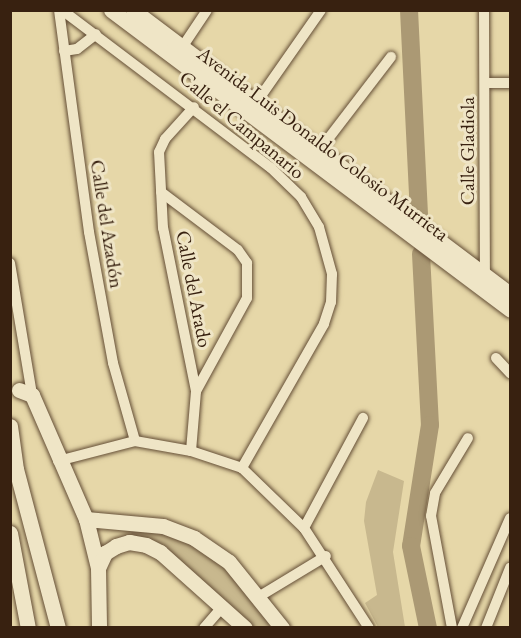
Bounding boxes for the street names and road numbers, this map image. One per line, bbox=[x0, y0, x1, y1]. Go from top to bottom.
street label: Avenida Luis Donaldo Colosio Murrieta bbox=[193, 42, 453, 246]
street label: Calle el Campanario bbox=[175, 66, 309, 184]
street label: Calle Gladiola bbox=[455, 97, 479, 205]
street label: Calle del Azadón bbox=[85, 158, 129, 290]
street label: Calle del Arado bbox=[171, 228, 217, 350]

